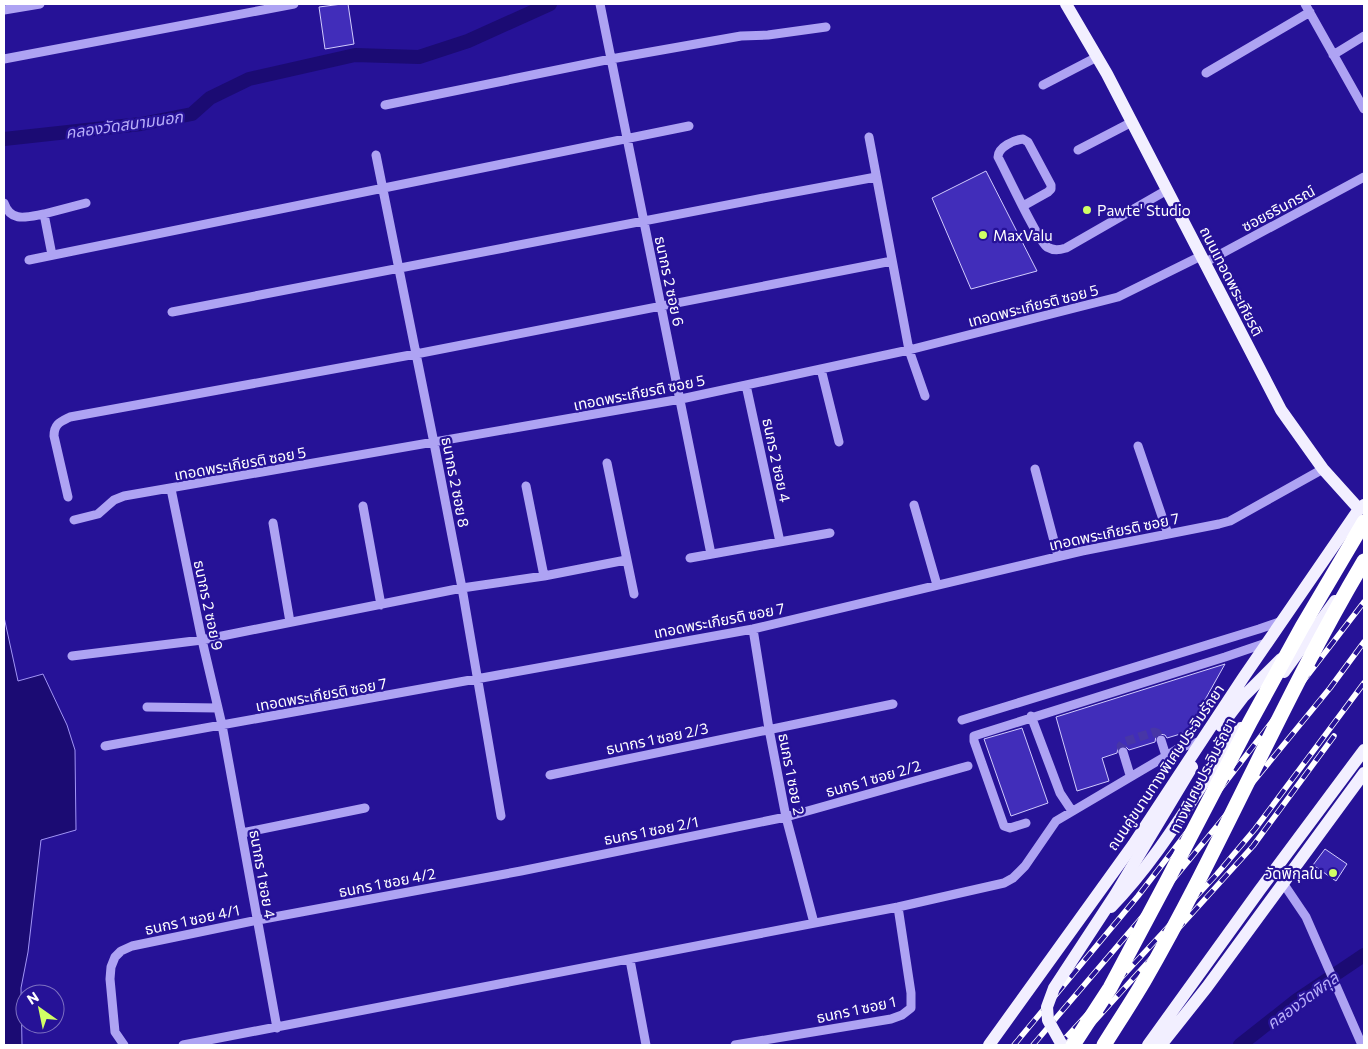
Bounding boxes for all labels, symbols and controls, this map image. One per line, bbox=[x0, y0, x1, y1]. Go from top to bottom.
water label: คลองวัดสนามนอก bbox=[64, 106, 185, 142]
street label: ซอยธรินกรณ์ bbox=[1238, 181, 1318, 235]
place label: Pawte' Studio bbox=[1097, 201, 1191, 219]
marker: Pawte' Studio bbox=[1081, 204, 1093, 216]
street label: ถนนเทอดพระเกียรติ bbox=[1197, 223, 1267, 339]
place label: MaxValu bbox=[993, 226, 1053, 244]
marker: MaxValu bbox=[977, 229, 989, 241]
street label: ธนากร 2 ซอย 6 bbox=[652, 234, 688, 328]
street label: เทอดพระเกียรติ ซอย 5 bbox=[966, 280, 1100, 330]
street label: เทอดพระเกียรติ ซอย 5 bbox=[572, 370, 706, 414]
street label: ธนกร 2 ซอย 4 bbox=[759, 416, 795, 504]
street label: ธนากร 2 ซอย 8 bbox=[438, 435, 474, 529]
street label: เทอดพระเกียรติ ซอย 5 bbox=[173, 443, 307, 483]
street label: เทอดพระเกียรติ ซอย 7 bbox=[1047, 508, 1181, 554]
street label: ธนากร 2 ซอย 9 bbox=[191, 558, 227, 652]
street label: เทอดพระเกียรติ ซอย 7 bbox=[652, 598, 786, 642]
street label: เทอดพระเกียรติ ซอย 7 bbox=[254, 674, 388, 714]
street label: ถนนคู่ขนานทางพิเศษประจิมรัถยา bbox=[1103, 681, 1227, 853]
street label: ทางพิเศษประจิมรัถยา bbox=[1165, 714, 1239, 836]
street label: ธนากร 1 ซอย 2/3 bbox=[604, 718, 710, 758]
street label: ธนกร 1 ซอย 2 bbox=[775, 732, 809, 816]
street label: ธนกร 1 ซอย 2/2 bbox=[823, 756, 923, 800]
street label: ธนกร 1 ซอย 2/1 bbox=[602, 812, 700, 848]
street label: ธนากร 1 ซอย 4 bbox=[246, 828, 280, 920]
street label: ธนกร 1 ซอย 4/2 bbox=[337, 864, 437, 900]
place label: วัดพิกุลใน bbox=[1265, 864, 1323, 883]
marker: วัดพิกุลใน bbox=[1327, 867, 1339, 879]
street label: ธนกร 1 ซอย 4/1 bbox=[143, 900, 241, 938]
water label: คลองวัดพิกุล bbox=[1262, 967, 1344, 1034]
north arrow bbox=[15, 984, 65, 1034]
text: N bbox=[24, 988, 42, 1008]
street label: ธนกร 1 ซอย 1 bbox=[815, 992, 897, 1026]

